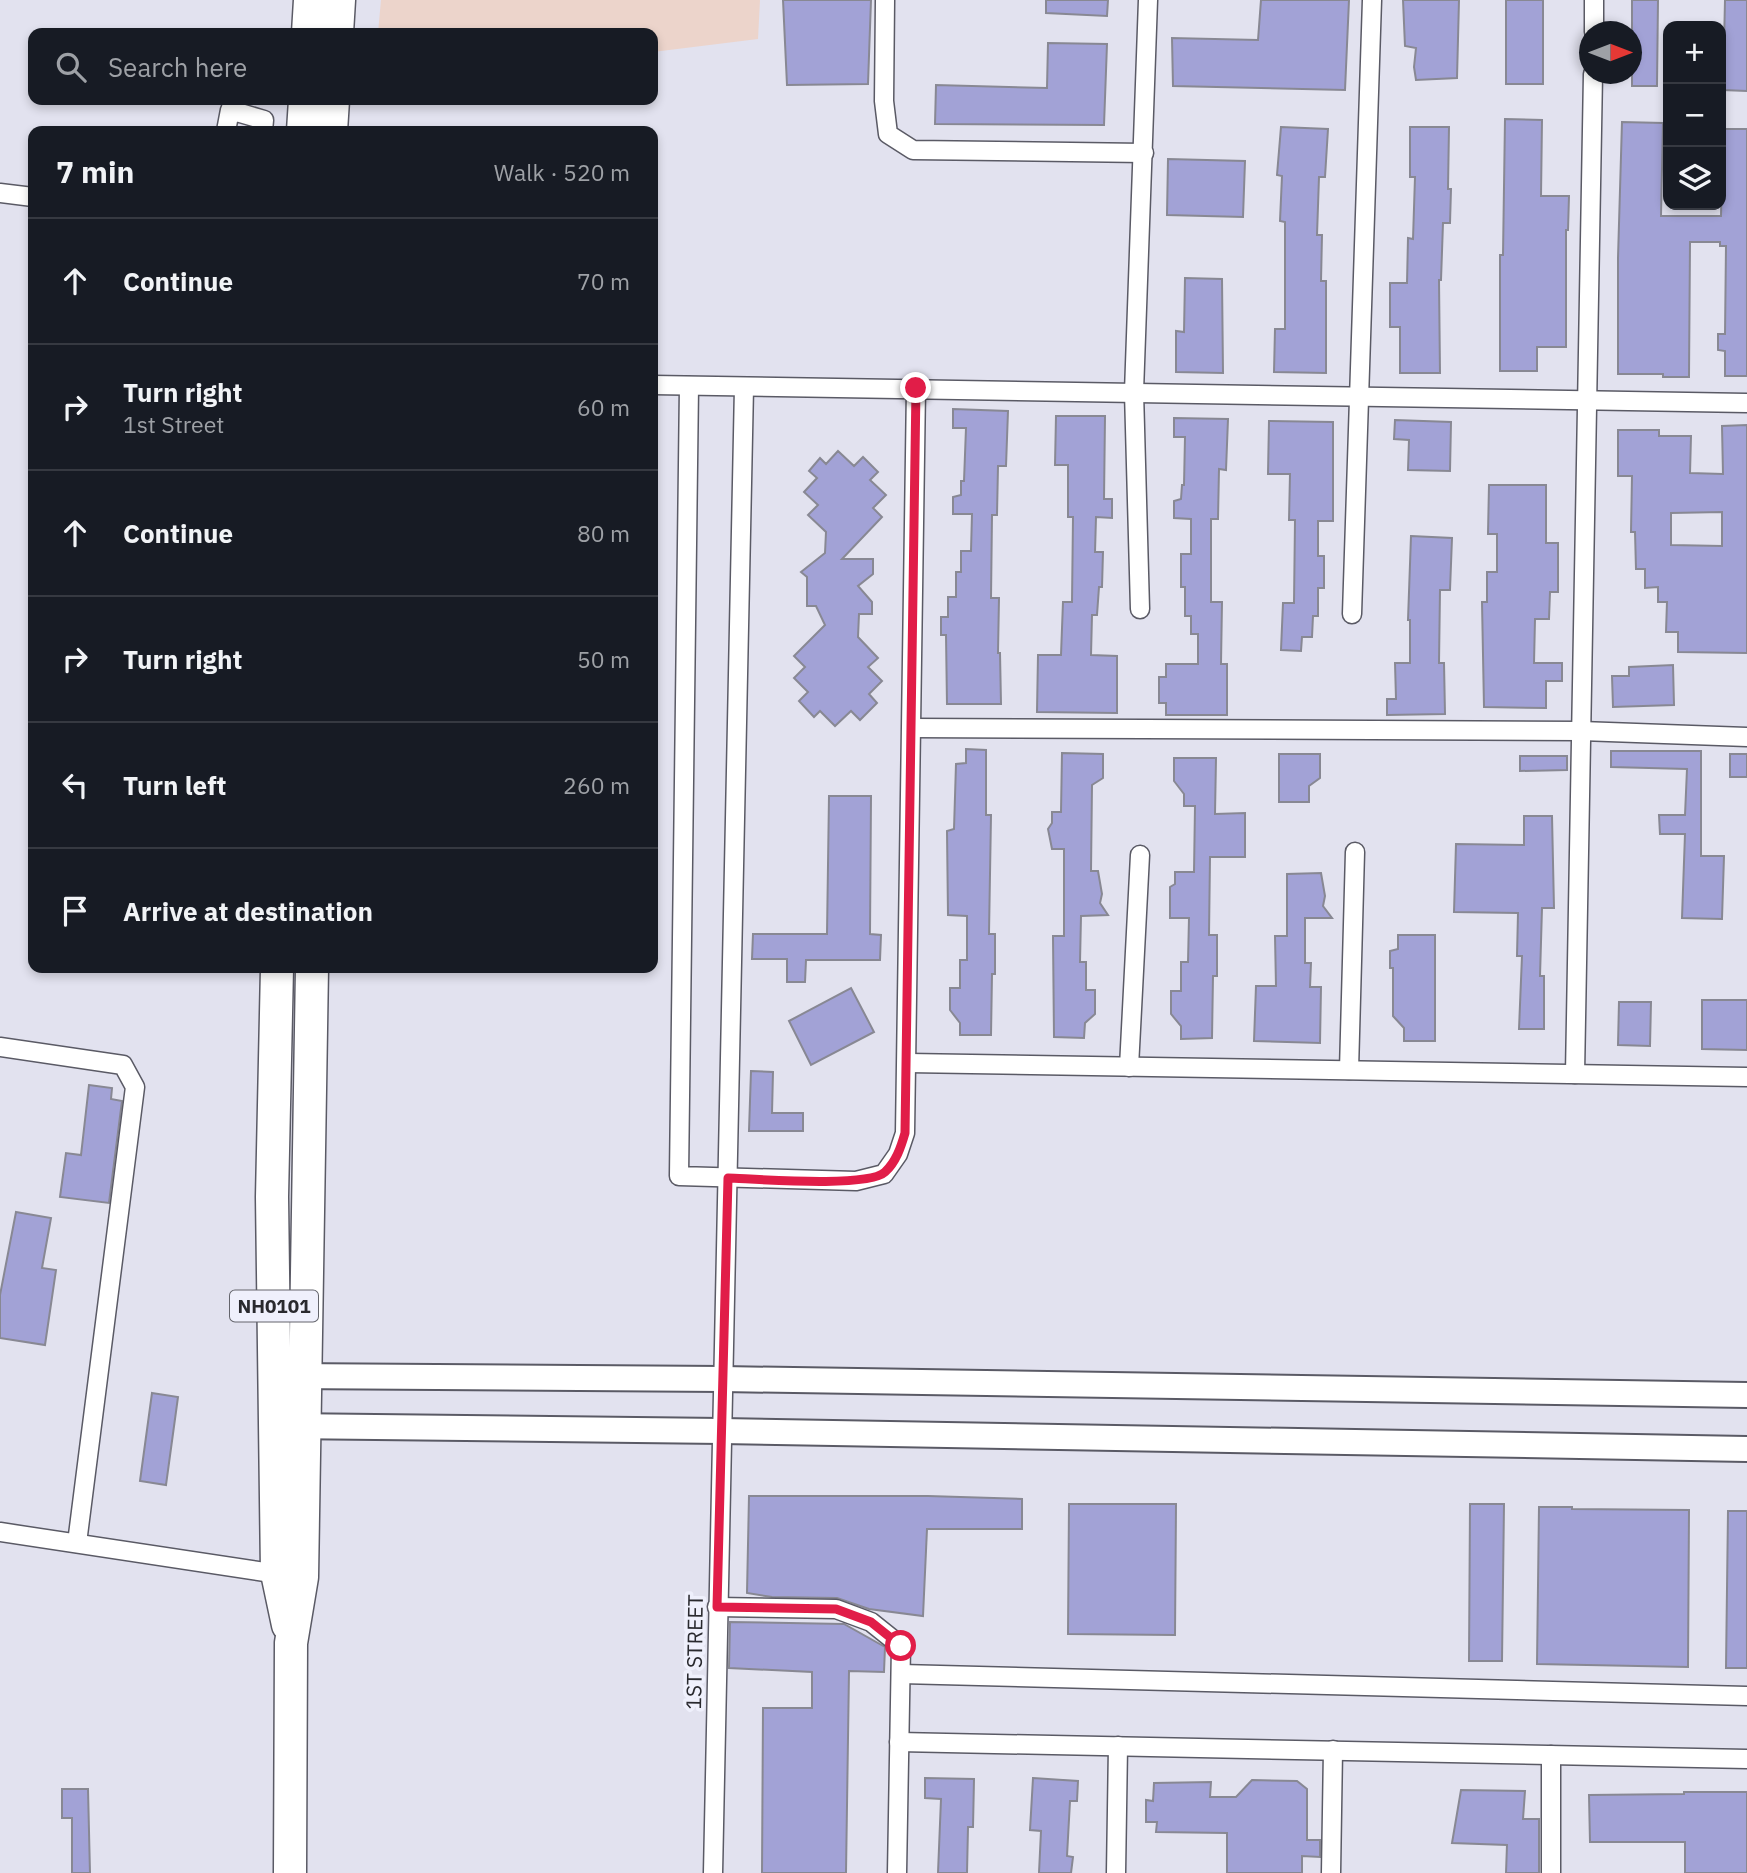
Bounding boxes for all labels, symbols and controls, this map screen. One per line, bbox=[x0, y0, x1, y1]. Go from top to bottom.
north arrow bbox=[1579, 21, 1642, 84]
map controls bbox=[1663, 21, 1726, 210]
button: + bbox=[1663, 21, 1726, 84]
search box bbox=[28, 28, 658, 105]
icon: search bbox=[52, 48, 90, 86]
text: Search here bbox=[108, 50, 247, 84]
button: − bbox=[1663, 84, 1726, 147]
button: layers bbox=[1663, 147, 1726, 210]
text: 7 min bbox=[56, 152, 134, 191]
text: Walk · 520 m bbox=[494, 157, 630, 187]
icon: ahead bbox=[56, 262, 94, 300]
text: Continue bbox=[123, 264, 233, 298]
text: 70 m bbox=[577, 266, 630, 296]
route end bbox=[900, 372, 931, 403]
text: Turn right bbox=[123, 375, 242, 409]
icon: right bbox=[56, 388, 94, 426]
text: 60 m bbox=[577, 392, 630, 422]
text: 1st Street bbox=[123, 409, 224, 439]
icon: ahead bbox=[56, 514, 94, 552]
text: Continue bbox=[123, 516, 233, 550]
text: 80 m bbox=[577, 518, 630, 548]
icon: right bbox=[56, 640, 94, 678]
text: Turn right bbox=[123, 642, 242, 676]
text: 50 m bbox=[577, 644, 630, 674]
icon: left bbox=[56, 766, 94, 804]
text: Turn left bbox=[123, 768, 226, 802]
text: 260 m bbox=[563, 770, 630, 800]
icon: arrive bbox=[56, 892, 94, 930]
text: Arrive at destination bbox=[123, 894, 373, 928]
road number: NH0101 bbox=[230, 1290, 318, 1322]
street label: 1ST STREET bbox=[679, 1594, 709, 1710]
route start bbox=[885, 1630, 916, 1661]

